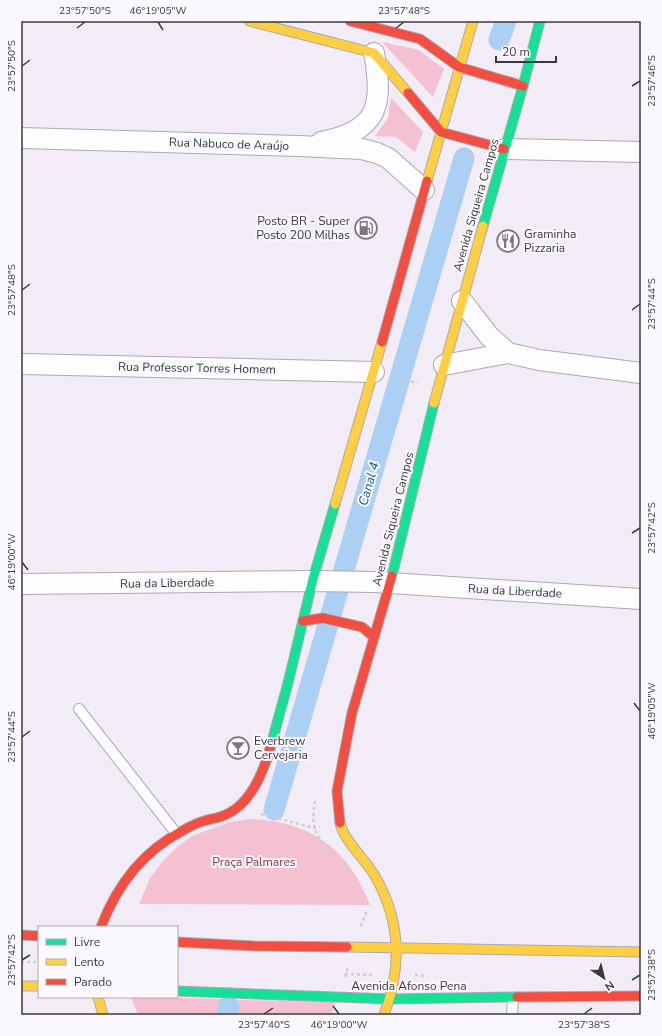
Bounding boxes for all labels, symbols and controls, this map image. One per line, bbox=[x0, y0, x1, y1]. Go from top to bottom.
text: 23°57'50"S bbox=[59, 4, 111, 18]
text: 46°19'05"W bbox=[130, 4, 186, 18]
text: 23°57'48"S bbox=[378, 4, 430, 18]
scale bar bbox=[496, 38, 556, 64]
text: 23°57'50"S bbox=[5, 40, 19, 92]
text: 20 m bbox=[502, 44, 530, 60]
text: 23°57'46"S bbox=[645, 55, 659, 107]
street label: Rua Nabuco de Araújo bbox=[169, 134, 290, 154]
street label: Avenida Siqueira Campos bbox=[449, 136, 503, 273]
place label: Posto BR - Super Posto 200 Milhas bbox=[256, 213, 351, 243]
fuel station icon: Posto BR - Super Posto 200 Milhas bbox=[353, 215, 379, 241]
place label: Graminha Pizzaria bbox=[524, 226, 576, 256]
restaurant icon: Graminha Pizzaria bbox=[495, 228, 521, 254]
text: 23°57'48"S bbox=[5, 264, 19, 316]
text: 23°57'44"S bbox=[645, 278, 659, 330]
street label: Rua Professor Torres Homem bbox=[118, 359, 276, 377]
street label: Avenida Siqueira Campos bbox=[369, 450, 417, 588]
water label: Canal 4 bbox=[354, 460, 384, 508]
text: 23°57'42"S bbox=[645, 502, 659, 554]
text: 46°19'00"W bbox=[5, 534, 19, 590]
street label: Rua da Liberdade bbox=[120, 574, 214, 592]
street label: Rua da Liberdade bbox=[468, 581, 562, 601]
text: 46°19'05"W bbox=[645, 683, 659, 739]
text: 23°57'44"S bbox=[5, 711, 19, 763]
place label: Everbrew Cervejaria bbox=[254, 733, 308, 763]
bar icon: Everbrew Cervejaria bbox=[225, 735, 251, 761]
park label: Praça Palmares bbox=[212, 854, 296, 870]
legend bbox=[38, 926, 178, 998]
text: 23°57'42"S bbox=[5, 934, 19, 986]
text: Livre bbox=[74, 934, 100, 950]
text: 23°57'38"S bbox=[645, 949, 659, 1001]
text: Lento bbox=[74, 954, 105, 970]
north arrow bbox=[584, 958, 624, 998]
text: Parado bbox=[74, 974, 112, 990]
text: N bbox=[602, 977, 617, 994]
street label: Avenida Afonso Pena bbox=[351, 978, 467, 994]
text: 23°57'40"S bbox=[238, 1018, 290, 1032]
text: 46°19'00"W bbox=[311, 1018, 367, 1032]
text: 23°57'38"S bbox=[558, 1018, 610, 1032]

